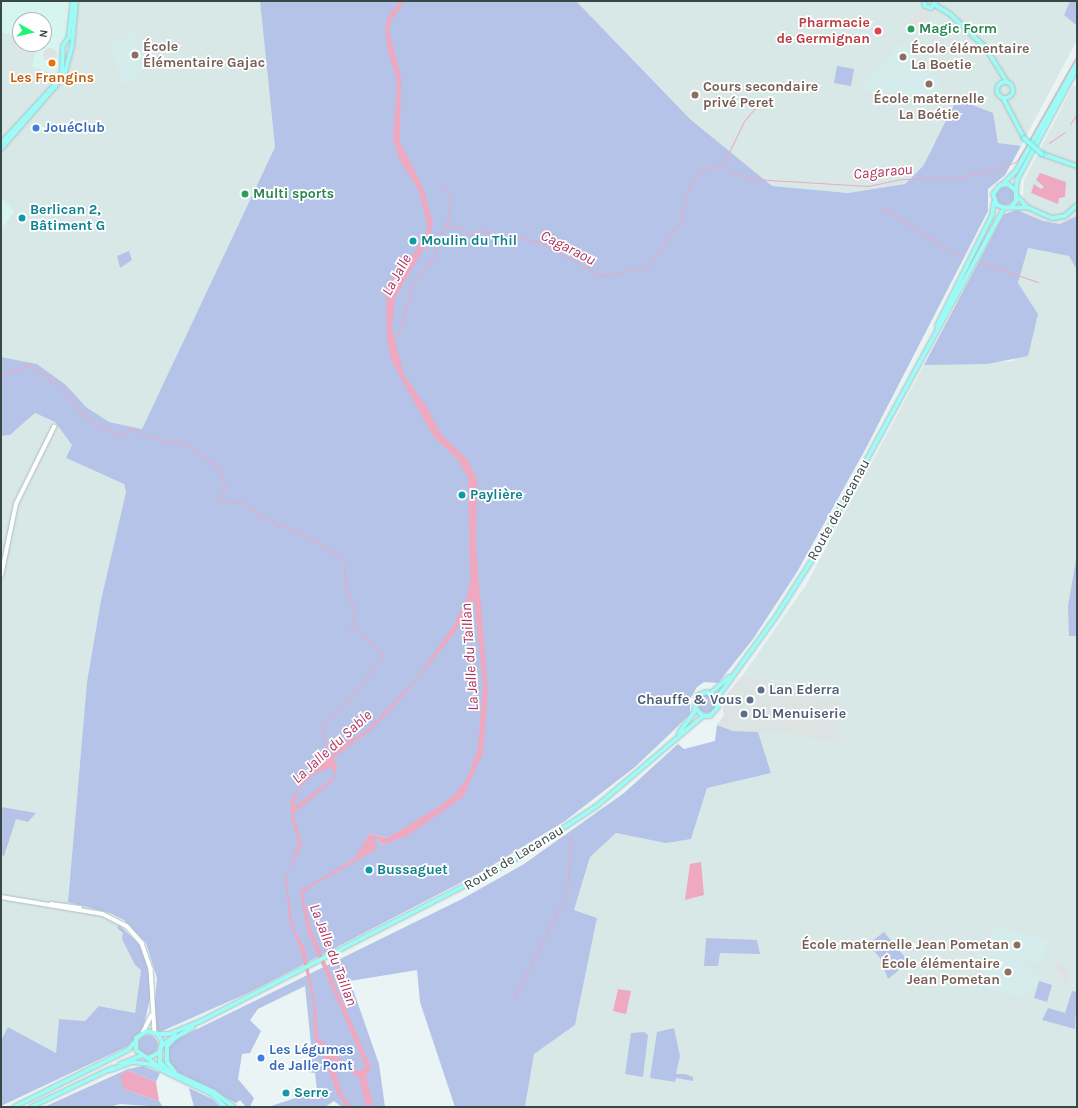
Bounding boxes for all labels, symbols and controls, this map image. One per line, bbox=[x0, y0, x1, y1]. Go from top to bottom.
north arrow bbox=[12, 12, 52, 52]
place label: Pharmacie de Germignan bbox=[776, 15, 870, 48]
place label: Magic Form bbox=[919, 21, 997, 37]
marker: Magic Form bbox=[906, 24, 916, 34]
marker: Pharmacie de Germignan bbox=[873, 26, 883, 36]
text: N bbox=[36, 29, 50, 38]
place label: École Élémentaire Gajac bbox=[143, 39, 265, 72]
place label: École élémentaire La Boetie bbox=[911, 41, 1030, 74]
marker: École Élémentaire Gajac bbox=[130, 50, 140, 60]
marker: École élémentaire La Boetie bbox=[898, 52, 908, 62]
marker: Les Frangins bbox=[47, 58, 57, 68]
place label: Les Frangins bbox=[10, 70, 94, 86]
place label: Cours secondaire privé Peret bbox=[703, 79, 818, 112]
marker: École maternelle La Boétie bbox=[924, 79, 934, 89]
marker: Cours secondaire privé Peret bbox=[690, 90, 700, 100]
place label: École maternelle La Boétie bbox=[874, 91, 984, 124]
place label: JouéClub bbox=[44, 120, 105, 136]
marker: JouéClub bbox=[31, 123, 41, 133]
water label: Cagaraou bbox=[853, 160, 913, 184]
place label: Multi sports bbox=[253, 186, 334, 202]
marker: Multi sports bbox=[240, 189, 250, 199]
place label: Berlican 2, Bâtiment G bbox=[30, 202, 105, 234]
marker: Berlican 2, Bâtiment G bbox=[17, 213, 27, 223]
water label: Cagaraou bbox=[538, 227, 598, 269]
place label: Moulin du Thil bbox=[421, 233, 517, 249]
marker: Moulin du Thil bbox=[408, 236, 418, 246]
water label: La Jalle bbox=[378, 251, 416, 299]
street label: Route de Lacanau bbox=[804, 456, 874, 564]
place label: Paylière bbox=[470, 487, 523, 503]
marker: Paylière bbox=[457, 490, 467, 500]
water label: La Jalle du Taillan bbox=[457, 603, 483, 711]
place label: Lan Ederra bbox=[769, 682, 840, 698]
marker: Lan Ederra bbox=[756, 685, 766, 695]
place label: Chauffe & Vous bbox=[637, 692, 742, 708]
marker: Chauffe & Vous bbox=[745, 695, 755, 705]
water label: La Jalle du Sable bbox=[288, 706, 376, 788]
place label: DL Menuiserie bbox=[752, 706, 846, 722]
marker: DL Menuiserie bbox=[739, 709, 749, 719]
street label: Route de Lacanau bbox=[461, 822, 567, 894]
place label: Bussaguet bbox=[377, 862, 448, 878]
marker: Bussaguet bbox=[364, 865, 374, 875]
water label: La Jalle du Taillan bbox=[305, 902, 361, 1008]
place label: École maternelle Jean Pometan bbox=[801, 937, 1009, 953]
marker: École maternelle Jean Pometan bbox=[1012, 940, 1022, 950]
place label: École élémentaire Jean Pometan bbox=[881, 956, 1000, 988]
marker: École élémentaire Jean Pometan bbox=[1003, 967, 1013, 977]
place label: Les Légumes de Jalle Pont bbox=[269, 1042, 354, 1074]
marker: Les Légumes de Jalle Pont bbox=[256, 1053, 266, 1063]
place label: Serre bbox=[294, 1085, 329, 1101]
marker: Serre bbox=[281, 1088, 291, 1098]

